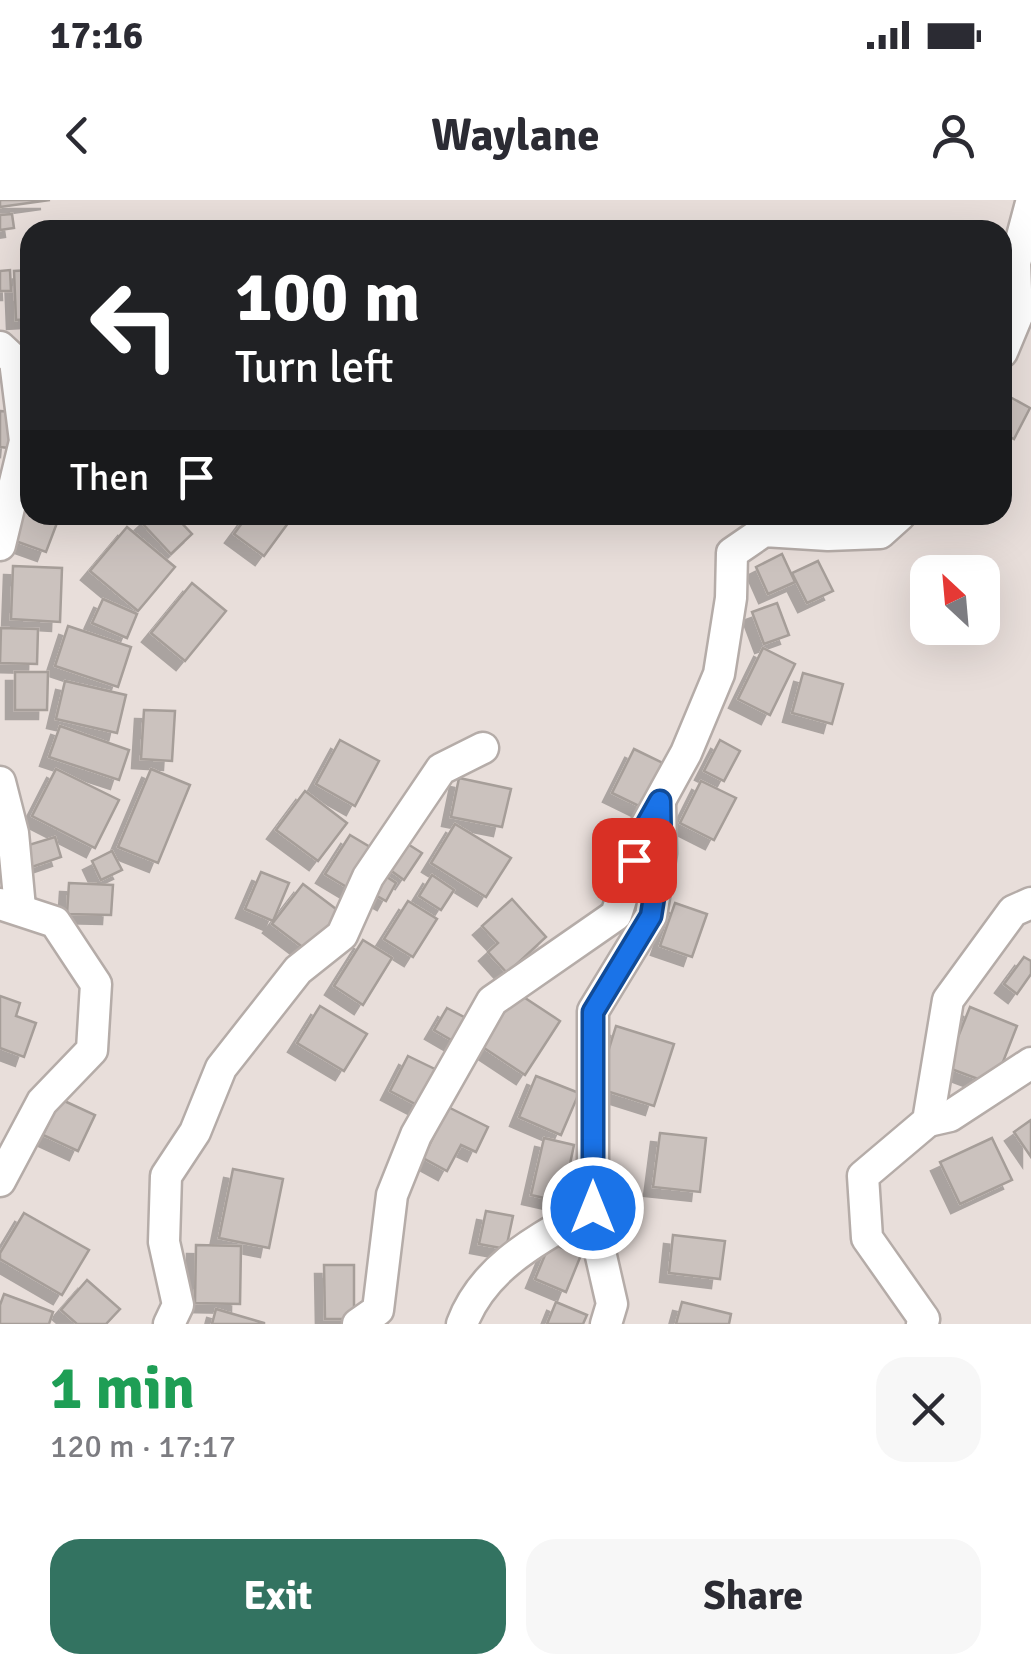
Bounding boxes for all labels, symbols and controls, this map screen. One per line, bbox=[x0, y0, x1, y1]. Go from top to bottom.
text: 17:16 bbox=[50, 12, 143, 59]
icon: back bbox=[50, 108, 105, 163]
text: Waylane bbox=[431, 108, 600, 163]
icon: person bbox=[926, 108, 981, 163]
text: 100 m bbox=[235, 254, 420, 340]
icon: left bbox=[70, 260, 200, 390]
text: Turn left bbox=[235, 340, 394, 395]
icon: arrive bbox=[169, 450, 224, 505]
text: Then bbox=[70, 454, 149, 501]
north arrow bbox=[910, 555, 1000, 645]
map controls bbox=[910, 555, 1000, 645]
pin bbox=[592, 818, 677, 903]
icon: arrive bbox=[607, 833, 662, 888]
position arrow bbox=[541, 1156, 645, 1260]
text: 1 min bbox=[50, 1352, 195, 1426]
button: close bbox=[876, 1357, 981, 1462]
text: 120 m · 17:17 bbox=[50, 1427, 236, 1466]
button: Exit bbox=[50, 1539, 506, 1654]
button: Share bbox=[526, 1539, 981, 1654]

